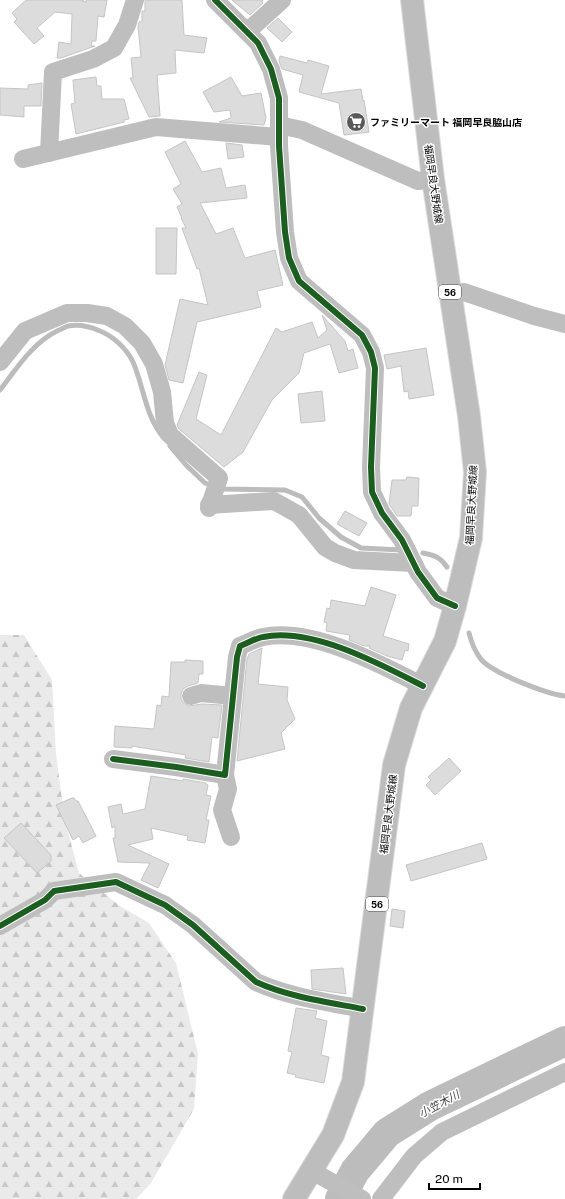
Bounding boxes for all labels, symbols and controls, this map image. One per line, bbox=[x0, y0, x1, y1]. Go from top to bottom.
supermarket icon: ファミリーマート 福岡早良脇山店 bbox=[345, 111, 367, 133]
place label: ファミリーマート 福岡早良脇山店 bbox=[370, 116, 522, 128]
street label: 福岡早良大野城線 bbox=[422, 144, 446, 224]
road number: 56 bbox=[439, 285, 461, 299]
street label: 福岡早良大野城線 bbox=[463, 465, 479, 545]
street label: 福岡早良大野城線 bbox=[377, 774, 399, 854]
road number: 56 bbox=[366, 897, 388, 911]
water label: 小笠木川 bbox=[417, 1088, 462, 1120]
scale bar bbox=[429, 1165, 480, 1191]
text: 20 m bbox=[435, 1172, 463, 1186]

